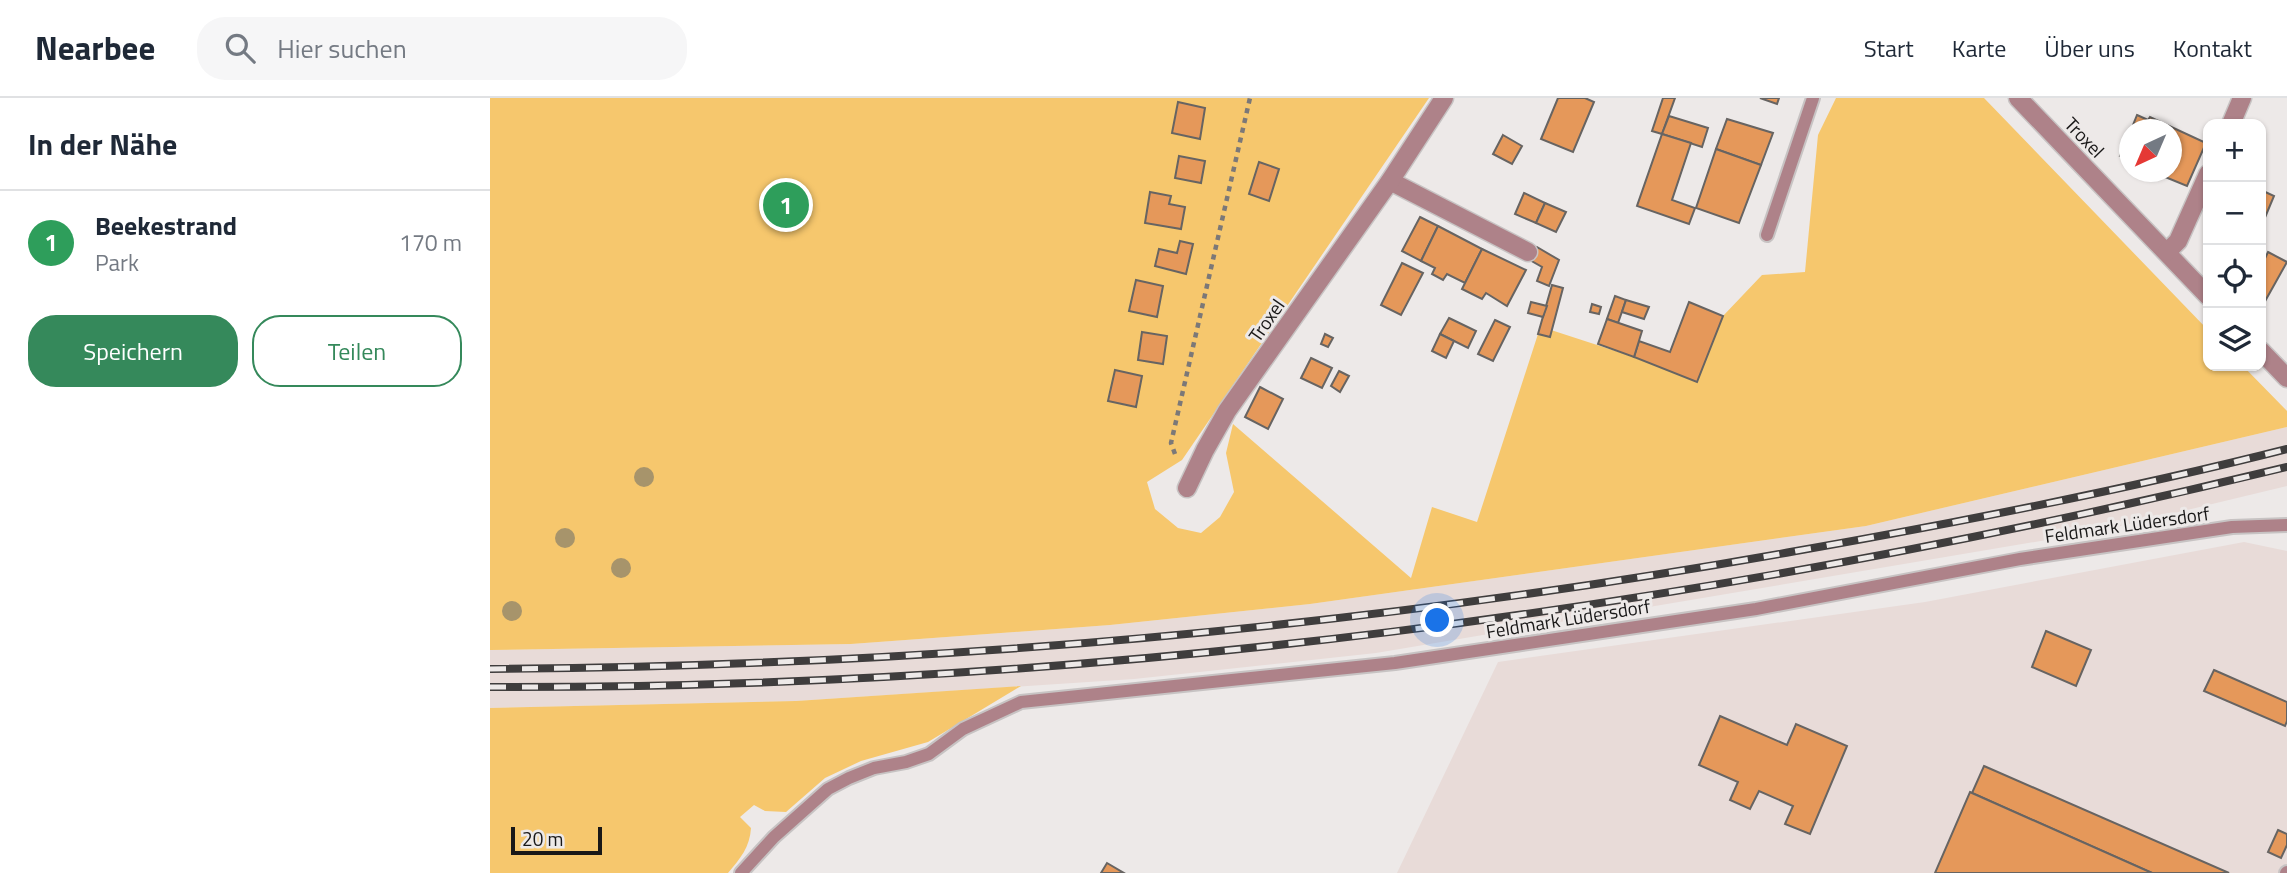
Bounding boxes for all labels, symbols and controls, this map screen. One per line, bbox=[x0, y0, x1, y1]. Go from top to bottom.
search box bbox=[197, 17, 687, 80]
text: Nearbee bbox=[35, 23, 155, 73]
icon: search bbox=[221, 29, 259, 67]
text: Hier suchen bbox=[277, 29, 407, 68]
text: Start bbox=[1864, 30, 1914, 66]
text: Karte bbox=[1952, 30, 2006, 66]
text: Über uns bbox=[2044, 30, 2135, 66]
text: Kontakt bbox=[2173, 30, 2252, 66]
street label: Troxel bbox=[2058, 110, 2112, 164]
north arrow bbox=[2119, 119, 2182, 182]
map controls bbox=[2203, 119, 2266, 371]
button: + bbox=[2203, 119, 2266, 182]
text: In der Nähe bbox=[28, 121, 177, 167]
pin: 1 bbox=[763, 179, 809, 231]
button: − bbox=[2203, 182, 2266, 245]
text: Beekestrand bbox=[95, 206, 237, 245]
text: 1 bbox=[45, 225, 57, 260]
text: 170 m bbox=[399, 225, 462, 260]
text: Park bbox=[95, 245, 139, 280]
button: locate bbox=[2203, 245, 2266, 308]
street label: Troxel bbox=[1241, 292, 1291, 348]
button: layers bbox=[2203, 308, 2266, 371]
button: Speichern bbox=[28, 315, 238, 387]
button: Teilen bbox=[252, 315, 462, 387]
street label: Feldmark Lüdersdorf bbox=[2043, 498, 2212, 550]
street label: Feldmark Lüdersdorf bbox=[1484, 591, 1653, 645]
your location bbox=[1420, 603, 1454, 637]
scale bar bbox=[511, 824, 602, 856]
text: 20 m bbox=[522, 824, 563, 853]

